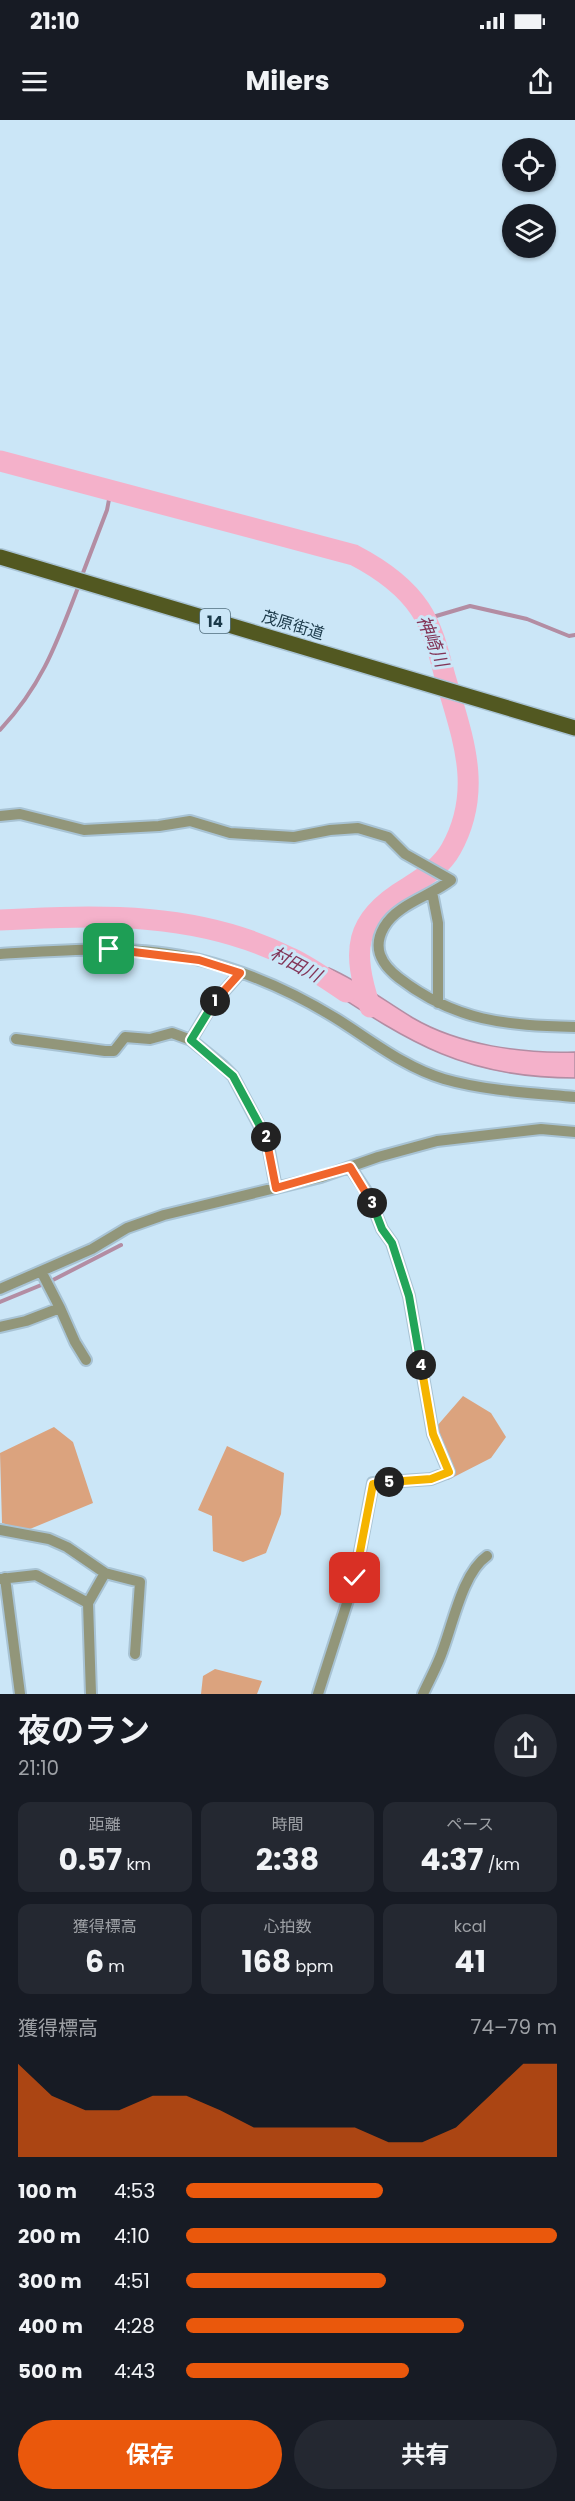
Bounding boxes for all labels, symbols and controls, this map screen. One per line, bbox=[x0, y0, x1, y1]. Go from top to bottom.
text: 21:10 bbox=[30, 6, 80, 37]
text: Milers bbox=[246, 62, 329, 99]
icon: menu bbox=[18, 65, 51, 98]
icon: share bbox=[524, 65, 557, 98]
map controls bbox=[502, 138, 556, 258]
button: locate bbox=[502, 138, 556, 192]
button: layers bbox=[502, 204, 556, 258]
street label: 茂原街道 bbox=[259, 605, 327, 645]
road number: 14 bbox=[200, 609, 230, 633]
water label: 神崎川 bbox=[411, 611, 455, 673]
pin bbox=[83, 923, 134, 974]
icon: arrive bbox=[92, 932, 125, 965]
water label: 村田川 bbox=[266, 940, 327, 989]
pin: 1 bbox=[200, 986, 230, 1016]
text: 1 bbox=[212, 989, 218, 1012]
pin: 2 bbox=[251, 1122, 281, 1152]
text: 2 bbox=[261, 1125, 271, 1148]
pin: 3 bbox=[357, 1188, 387, 1218]
text: 3 bbox=[367, 1191, 377, 1214]
pin: 4 bbox=[406, 1350, 436, 1380]
text: 4 bbox=[416, 1353, 426, 1376]
pin: 5 bbox=[374, 1467, 404, 1497]
text: 5 bbox=[384, 1470, 394, 1493]
pin bbox=[329, 1552, 380, 1603]
icon: check bbox=[338, 1561, 371, 1594]
text: 夜のラン bbox=[18, 1707, 150, 1754]
button: share bbox=[494, 1714, 557, 1777]
text: 21:10 bbox=[18, 1754, 59, 1782]
text: 距離 bbox=[89, 1813, 121, 1836]
text: 時間 bbox=[271, 1813, 304, 1836]
text: ペース bbox=[447, 1813, 494, 1836]
text: 0.57 bbox=[59, 1838, 122, 1881]
text: 2:38 bbox=[256, 1838, 319, 1881]
text: 4:37 bbox=[420, 1838, 483, 1881]
text: km bbox=[122, 1853, 151, 1876]
text: /km bbox=[483, 1853, 520, 1876]
text: 獲得標高 bbox=[73, 1915, 137, 1938]
text: 心拍数 bbox=[263, 1915, 312, 1938]
text: kcal bbox=[454, 1915, 487, 1938]
text: 6 bbox=[85, 1940, 104, 1983]
text: 168 bbox=[241, 1940, 291, 1983]
text: 41 bbox=[454, 1940, 486, 1983]
text: m bbox=[104, 1955, 125, 1978]
text: bpm bbox=[291, 1955, 334, 1978]
text: 74–79 m bbox=[471, 2013, 557, 2041]
text: 獲得標高 bbox=[18, 2014, 98, 2042]
text: 100 m bbox=[18, 2177, 77, 2205]
text: 4:53 bbox=[114, 2177, 155, 2205]
text: 200 m bbox=[18, 2222, 81, 2250]
text: 4:10 bbox=[114, 2222, 150, 2250]
text: 300 m bbox=[18, 2267, 82, 2295]
text: 4:51 bbox=[114, 2267, 150, 2295]
text: 400 m bbox=[18, 2312, 83, 2340]
text: 4:28 bbox=[114, 2312, 155, 2340]
text: 500 m bbox=[18, 2357, 83, 2385]
text: 4:43 bbox=[114, 2357, 155, 2385]
button: 保存 bbox=[18, 2420, 282, 2489]
button: 共有 bbox=[294, 2420, 557, 2489]

